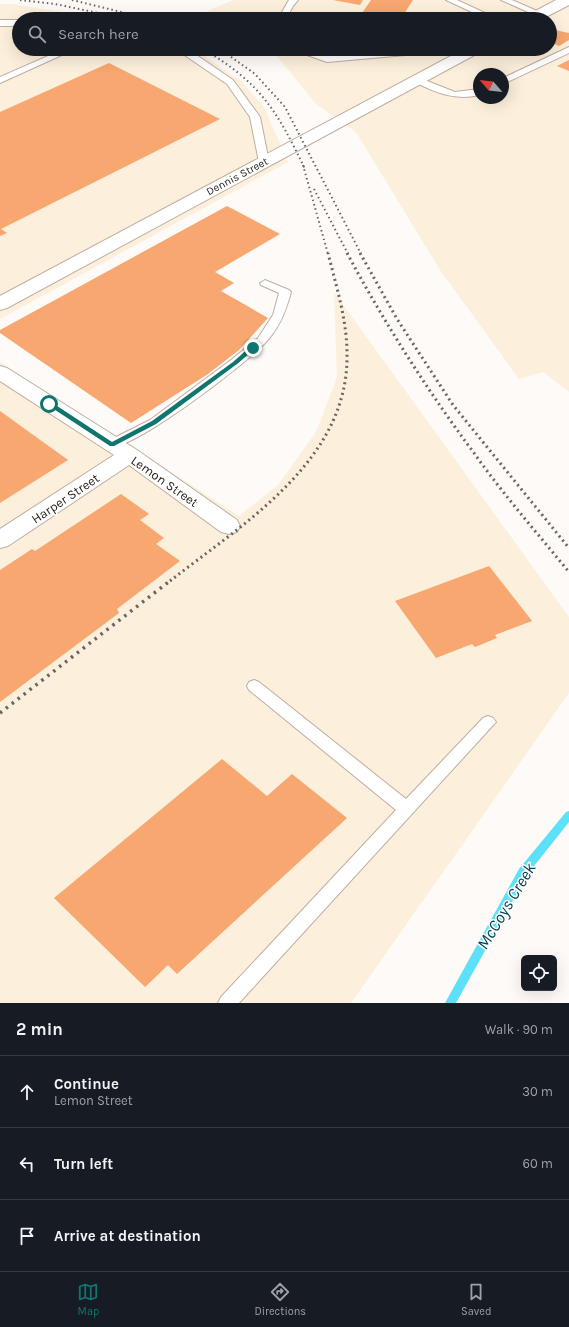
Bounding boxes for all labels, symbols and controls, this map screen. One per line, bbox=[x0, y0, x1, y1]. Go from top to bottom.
search box bbox=[12, 12, 557, 56]
icon: search bbox=[26, 23, 48, 45]
text: Search here bbox=[58, 25, 139, 43]
north arrow bbox=[473, 68, 509, 104]
street label: Dennis Street bbox=[204, 155, 270, 198]
route end bbox=[244, 339, 262, 357]
route start bbox=[40, 395, 58, 413]
street label: Lemon Street bbox=[128, 453, 201, 510]
street label: Harper Street bbox=[29, 470, 102, 527]
water label: McCoys Creek bbox=[472, 859, 540, 953]
map controls bbox=[521, 955, 557, 991]
button: locate bbox=[521, 955, 557, 991]
text: 2 min bbox=[16, 1019, 63, 1039]
text: Walk · 90 m bbox=[485, 1022, 553, 1037]
text: Continue bbox=[54, 1075, 119, 1093]
icon: ahead bbox=[16, 1081, 38, 1103]
text: 30 m bbox=[522, 1084, 553, 1099]
text: Lemon Street bbox=[54, 1093, 133, 1108]
icon: left bbox=[16, 1153, 38, 1175]
text: Turn left bbox=[54, 1155, 113, 1173]
text: 60 m bbox=[523, 1156, 553, 1171]
icon: arrive bbox=[16, 1225, 38, 1247]
text: Arrive at destination bbox=[54, 1227, 201, 1245]
tab: Map bbox=[77, 1281, 99, 1318]
tab: Directions bbox=[254, 1281, 306, 1318]
tab: Saved bbox=[461, 1281, 492, 1318]

